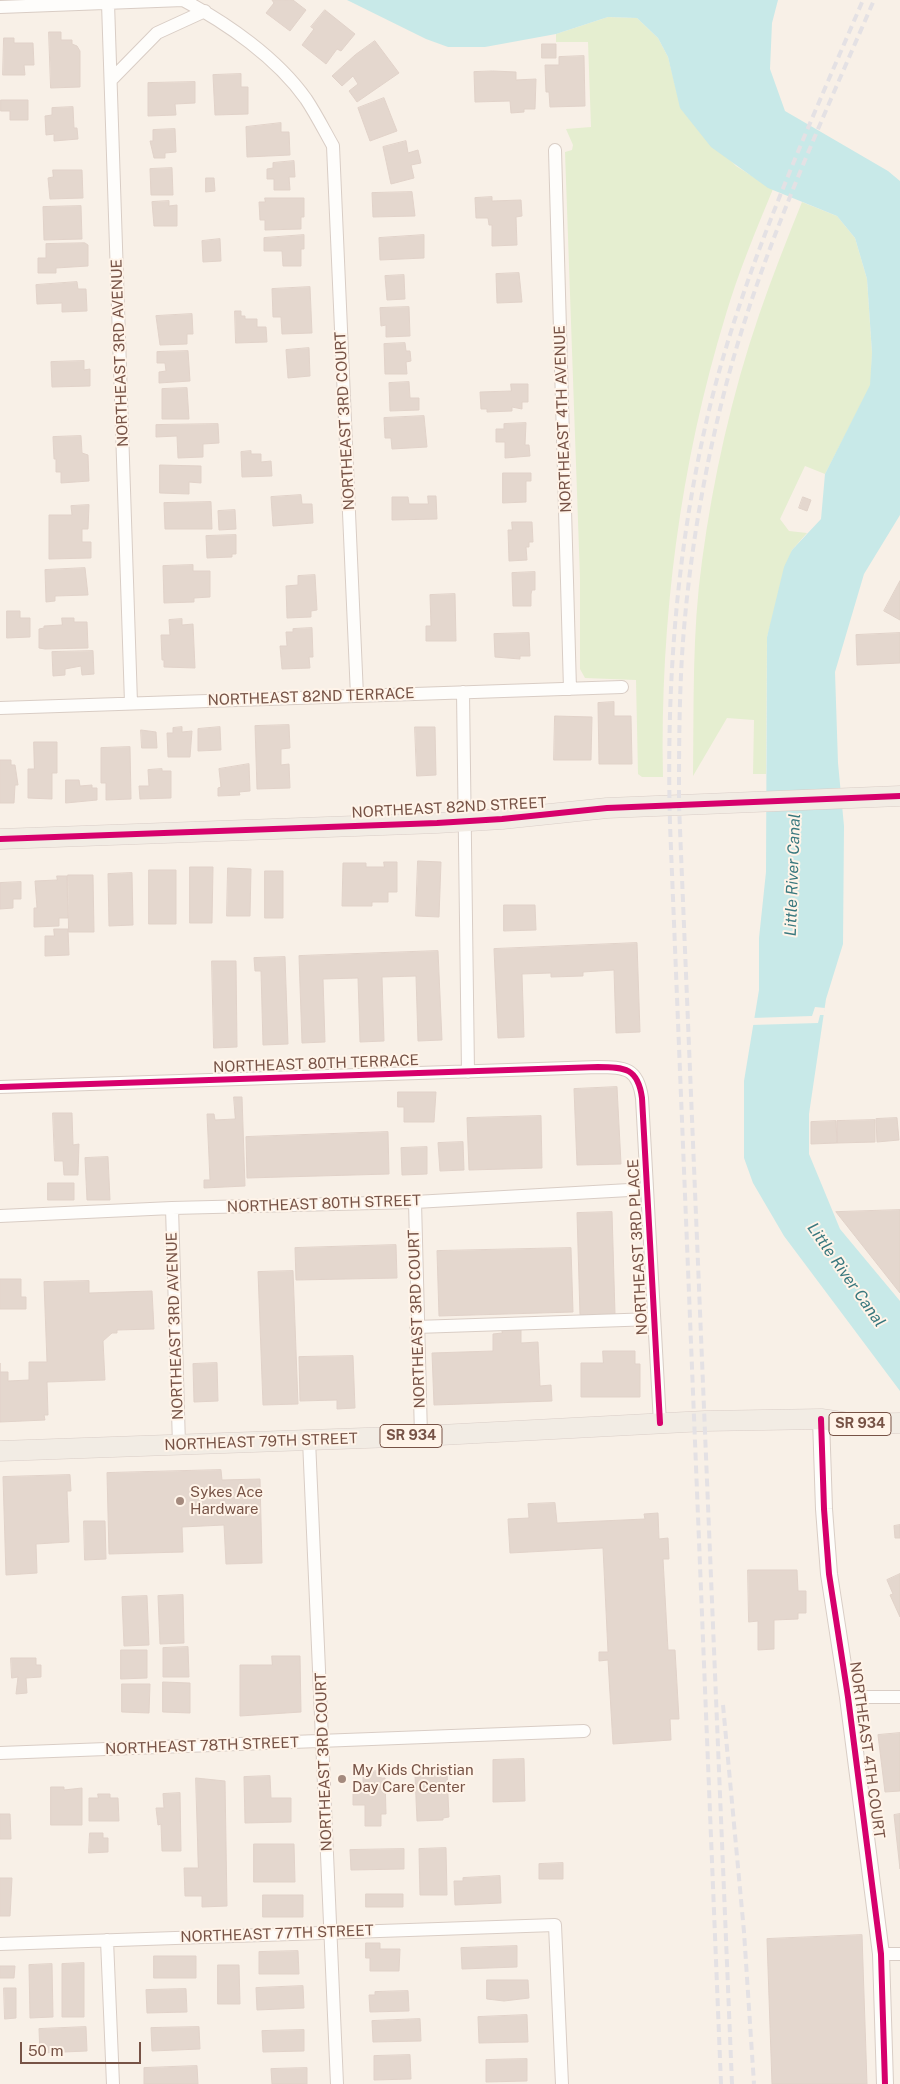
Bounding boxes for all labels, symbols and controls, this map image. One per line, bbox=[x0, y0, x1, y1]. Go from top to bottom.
street label: NORTHEAST 3RD AVENUE bbox=[108, 259, 132, 447]
street label: NORTHEAST 4TH AVENUE bbox=[551, 325, 575, 513]
street label: NORTHEAST 3RD COURT bbox=[331, 331, 359, 511]
street label: NORTHEAST 82ND TERRACE bbox=[207, 684, 415, 710]
street label: NORTHEAST 82ND STREET bbox=[351, 794, 547, 822]
water label: Little River Canal bbox=[781, 813, 805, 937]
street label: NORTHEAST 80TH TERRACE bbox=[213, 1051, 419, 1077]
street label: NORTHEAST 3RD PLACE bbox=[624, 1158, 652, 1336]
street label: NORTHEAST 80TH STREET bbox=[227, 1192, 421, 1216]
water label: Little River Canal bbox=[803, 1219, 889, 1331]
street label: NORTHEAST 3RD COURT bbox=[405, 1229, 429, 1409]
street label: NORTHEAST 3RD AVENUE bbox=[163, 1232, 187, 1420]
road number: SR 934 bbox=[829, 1412, 891, 1436]
road number: SR 934 bbox=[380, 1424, 442, 1448]
street label: NORTHEAST 79TH STREET bbox=[164, 1430, 358, 1454]
place label: Sykes Ace Hardware bbox=[190, 1483, 263, 1518]
marker: Sykes Ace Hardware bbox=[174, 1495, 186, 1507]
street label: NORTHEAST 4TH COURT bbox=[846, 1660, 888, 1840]
street label: NORTHEAST 3RD COURT bbox=[312, 1672, 336, 1852]
street label: NORTHEAST 78TH STREET bbox=[105, 1734, 299, 1758]
place label: My Kids Christian Day Care Center bbox=[352, 1761, 474, 1796]
marker: My Kids Christian Day Care Center bbox=[336, 1773, 348, 1785]
street label: NORTHEAST 77TH STREET bbox=[180, 1922, 374, 1946]
scale bar bbox=[22, 2032, 144, 2064]
text: 50 m bbox=[28, 2042, 63, 2059]

